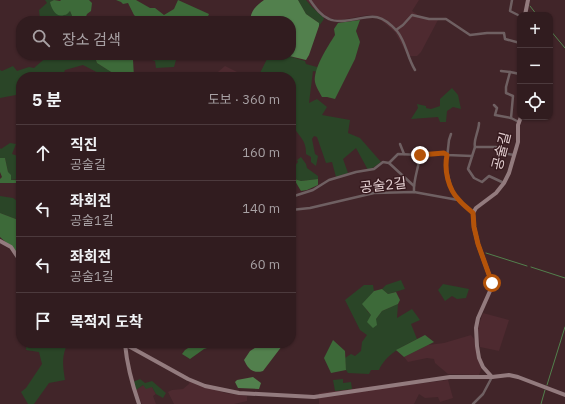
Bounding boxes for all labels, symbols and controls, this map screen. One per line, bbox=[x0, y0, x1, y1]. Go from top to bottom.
map controls bbox=[517, 12, 553, 120]
button: + bbox=[517, 12, 553, 48]
search box bbox=[16, 16, 296, 60]
icon: search bbox=[30, 27, 52, 49]
text: 장소 검색 bbox=[62, 30, 121, 49]
button: − bbox=[517, 48, 553, 84]
button: locate bbox=[517, 84, 553, 120]
text: 5 분 bbox=[32, 89, 62, 111]
text: 도보 · 360 m bbox=[208, 91, 280, 108]
street label: 공술길 bbox=[488, 130, 514, 172]
text: 직진 bbox=[70, 135, 98, 154]
icon: ahead bbox=[32, 142, 54, 164]
text: 160 m bbox=[242, 144, 280, 161]
route end bbox=[411, 146, 429, 164]
text: 공술길 bbox=[70, 156, 106, 173]
street label: 공술2길 bbox=[359, 174, 407, 196]
text: 좌회전 bbox=[70, 191, 111, 210]
icon: left bbox=[32, 198, 54, 220]
text: 140 m bbox=[242, 200, 280, 217]
text: 공술1길 bbox=[70, 212, 114, 229]
text: 좌회전 bbox=[70, 247, 111, 266]
icon: left bbox=[32, 254, 54, 276]
text: 60 m bbox=[250, 256, 280, 273]
text: 공술1길 bbox=[70, 268, 114, 285]
route start bbox=[483, 274, 501, 292]
icon: arrive bbox=[32, 310, 54, 332]
text: 목적지 도착 bbox=[70, 312, 143, 331]

